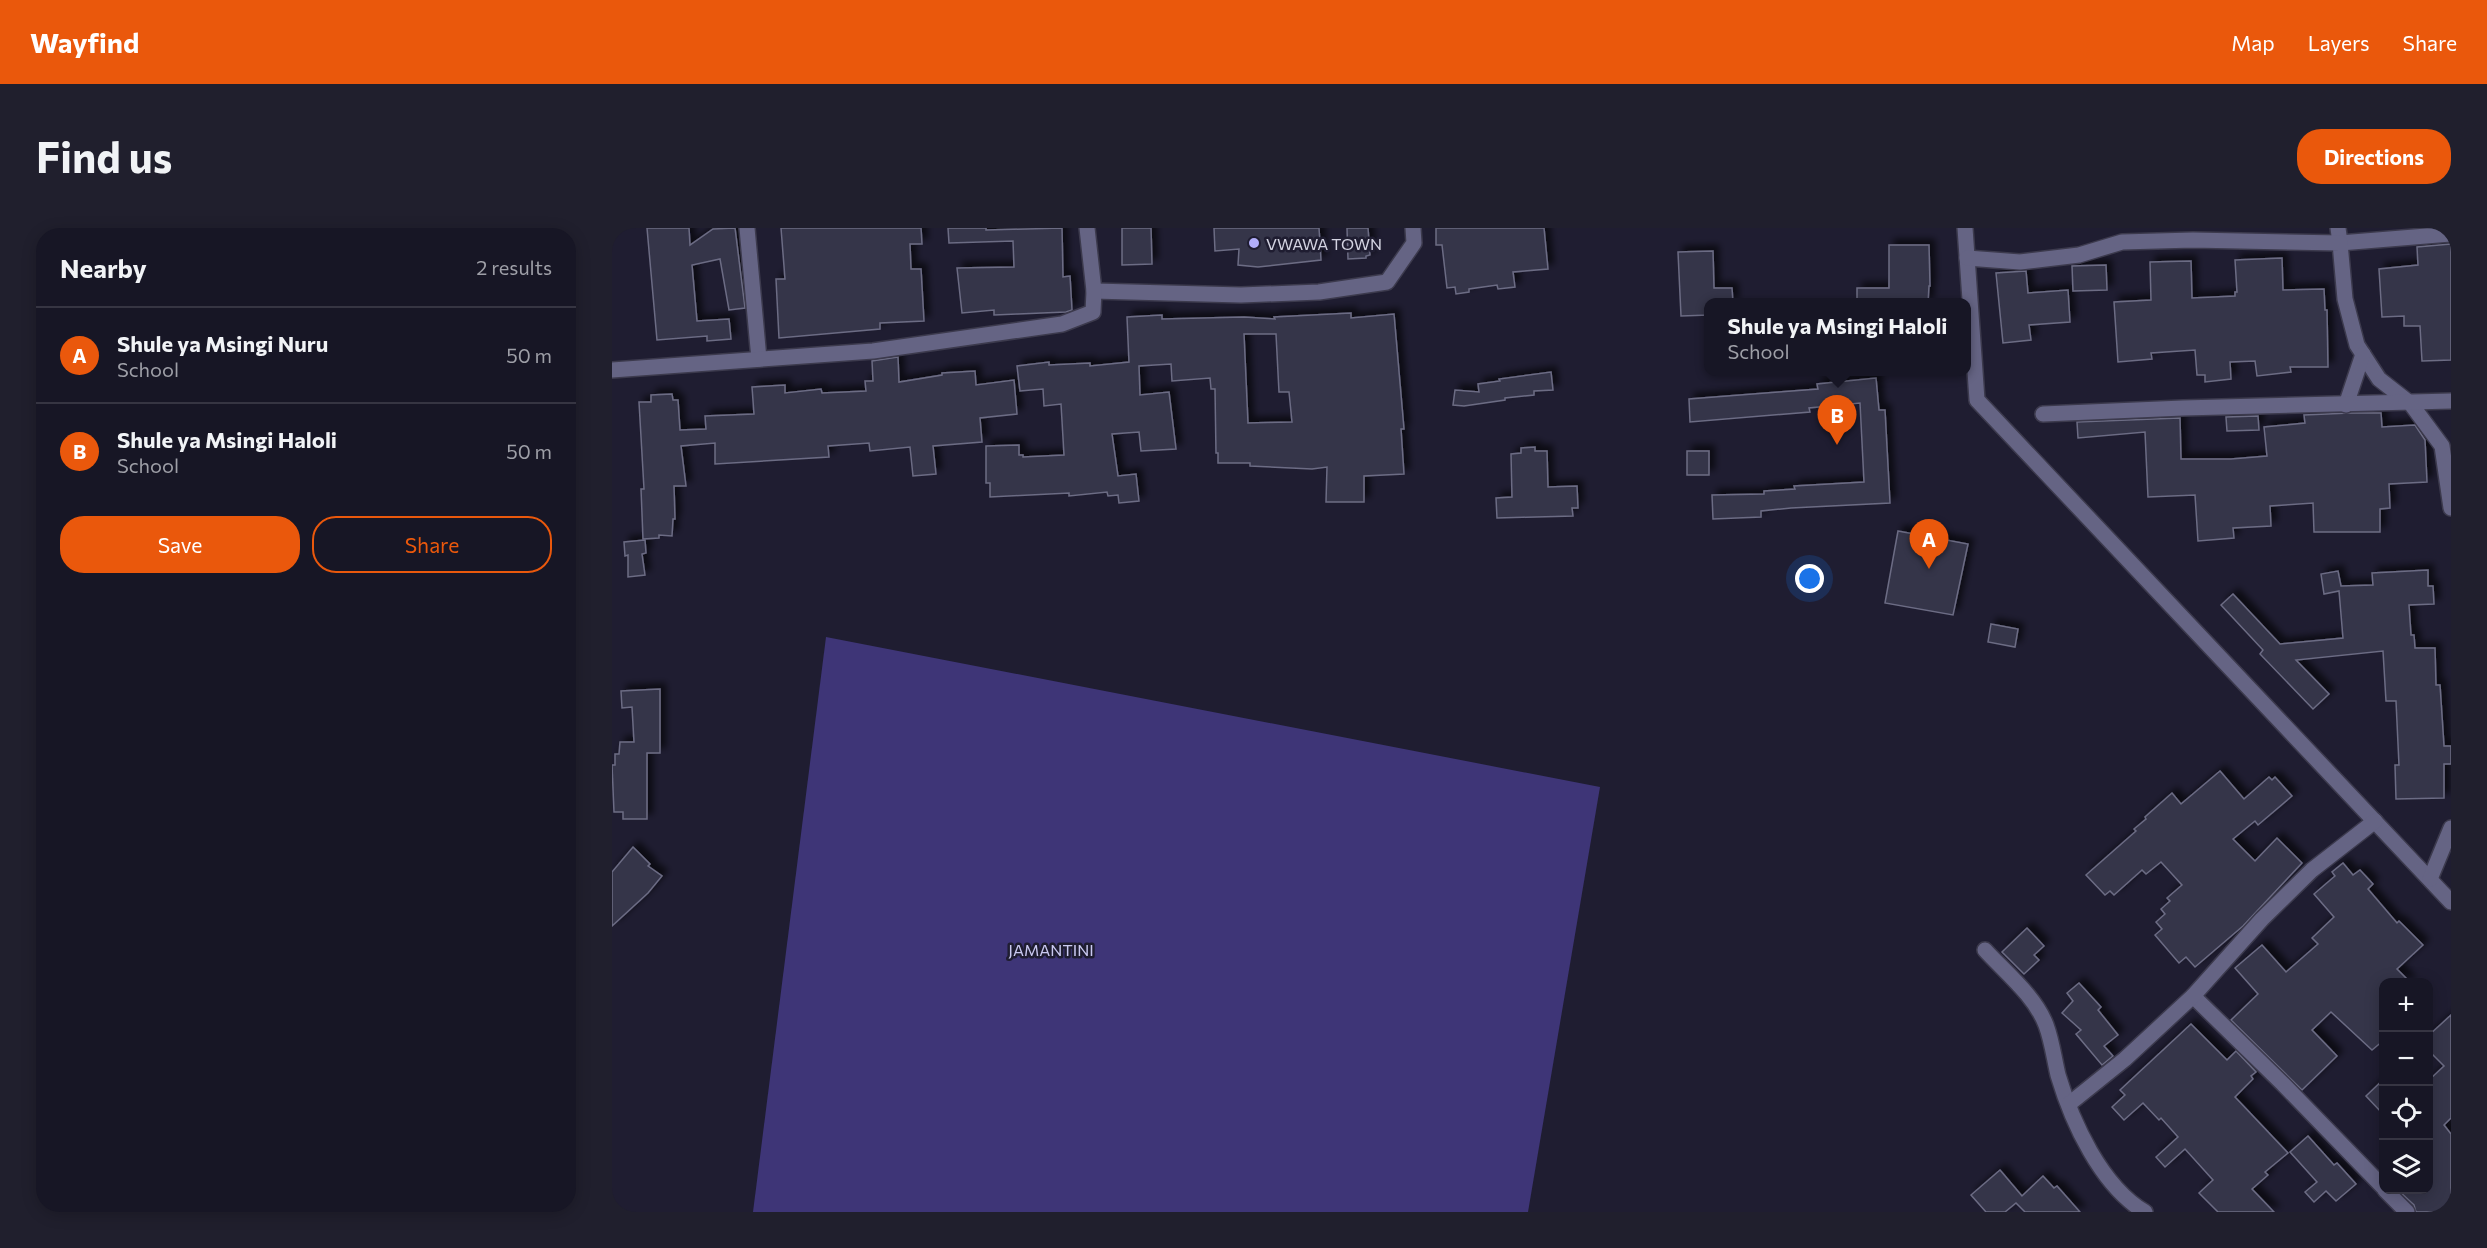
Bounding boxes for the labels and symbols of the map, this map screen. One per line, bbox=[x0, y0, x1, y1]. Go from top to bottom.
place label: VWAWA TOWN bbox=[1266, 234, 1382, 253]
marker: VWAWA TOWN bbox=[1247, 236, 1261, 250]
pin: B bbox=[1818, 396, 1856, 445]
pin: A bbox=[1910, 520, 1948, 569]
your location bbox=[1795, 564, 1824, 593]
park label: JAMANTINI bbox=[1008, 940, 1094, 959]

